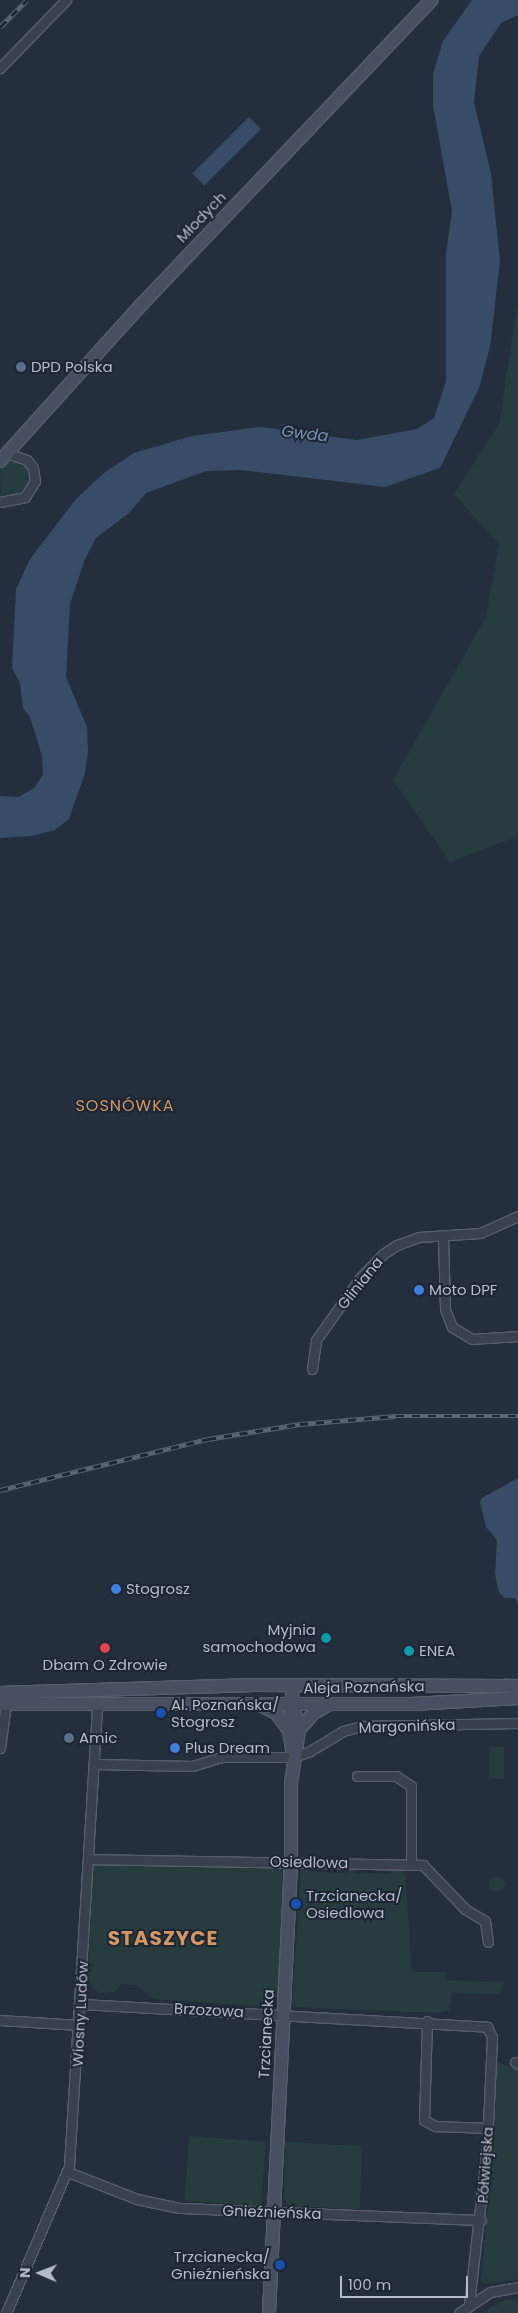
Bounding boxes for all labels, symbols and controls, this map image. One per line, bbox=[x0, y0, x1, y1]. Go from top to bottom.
street label: Młodych bbox=[172, 188, 230, 246]
place label: DPD Polska bbox=[31, 358, 113, 376]
marker: DPD Polska bbox=[15, 361, 27, 373]
water label: Gwda bbox=[280, 422, 330, 446]
district label: SOSNÓWKA bbox=[74, 1096, 176, 1116]
street label: Gliniana bbox=[333, 1253, 387, 1313]
place label: Moto DPF bbox=[429, 1281, 497, 1299]
marker: Moto DPF bbox=[413, 1284, 425, 1296]
place label: Stogrosz bbox=[126, 1580, 190, 1598]
marker: Stogrosz bbox=[110, 1583, 122, 1595]
place label: Myjnia samochodowa bbox=[202, 1620, 316, 1655]
marker: Myjnia samochodowa bbox=[320, 1632, 332, 1644]
marker: Dbam O Zdrowie bbox=[99, 1642, 111, 1654]
place label: ENEA bbox=[419, 1642, 455, 1660]
marker: ENEA bbox=[403, 1645, 415, 1657]
place label: Dbam O Zdrowie bbox=[43, 1656, 167, 1674]
street label: Aleja Poznańska bbox=[303, 1677, 425, 1697]
place label: Al. Poznańska/ Stogrosz bbox=[171, 1695, 279, 1730]
marker: Al. Poznańska/ Stogrosz bbox=[155, 1707, 167, 1719]
street label: Margonińska bbox=[358, 1715, 456, 1737]
place label: Amic bbox=[79, 1729, 117, 1747]
marker: Amic bbox=[63, 1732, 75, 1744]
place label: Plus Dream bbox=[185, 1739, 270, 1757]
marker: Plus Dream bbox=[169, 1742, 181, 1754]
street label: Osiedlowa bbox=[270, 1852, 348, 1872]
place label: Trzcianecka/ Osiedlowa bbox=[306, 1886, 402, 1921]
marker: Trzcianecka/ Osiedlowa bbox=[290, 1898, 302, 1910]
district label: STASZYCE bbox=[107, 1926, 219, 1950]
street label: Wiosny Ludów bbox=[68, 1961, 92, 2067]
street label: Trzcianecka bbox=[255, 1989, 277, 2079]
street label: Brzozowa bbox=[174, 1999, 244, 2021]
street label: Półwiejska bbox=[473, 2126, 497, 2204]
street label: Gnieźnieńska bbox=[222, 2201, 322, 2223]
place label: Trzcianecka/ Gnieźnieńska bbox=[171, 2247, 270, 2282]
north arrow bbox=[15, 2248, 65, 2298]
marker: Trzcianecka/ Gnieźnieńska bbox=[274, 2259, 286, 2271]
scale bar bbox=[343, 2266, 470, 2298]
text: N bbox=[15, 2267, 35, 2278]
text: 100 m bbox=[348, 2274, 391, 2295]

